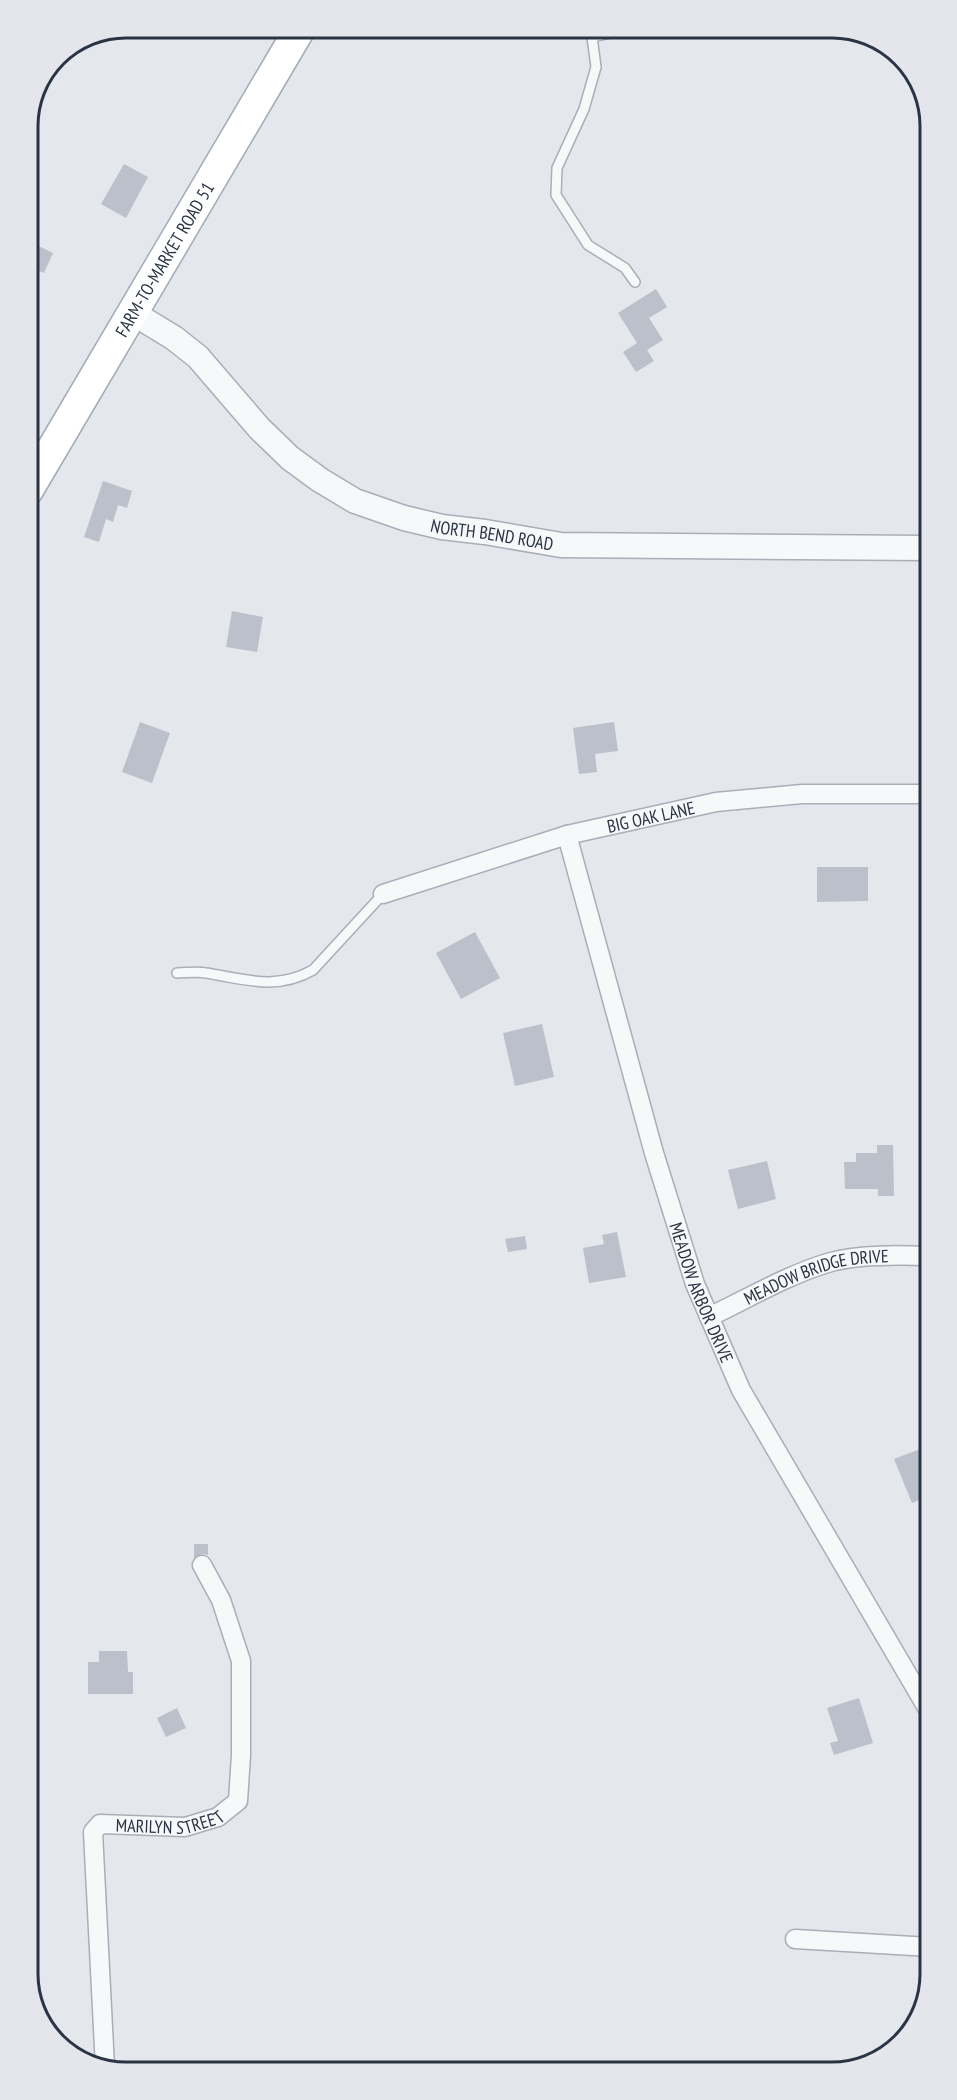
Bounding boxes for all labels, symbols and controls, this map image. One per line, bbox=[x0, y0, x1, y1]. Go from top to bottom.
street label: FARM-TO-MARKET ROAD 51 bbox=[110, 178, 219, 341]
street label: NORTH BEND ROAD bbox=[428, 513, 555, 555]
street label: BIG OAK LANE bbox=[605, 796, 697, 837]
street label: MEADOW ARBOR DRIVE bbox=[665, 1219, 739, 1366]
street label: MEADOW BRIDGE DRIVE bbox=[740, 1244, 889, 1309]
street label: MARILYN STREET bbox=[115, 1805, 229, 1838]

